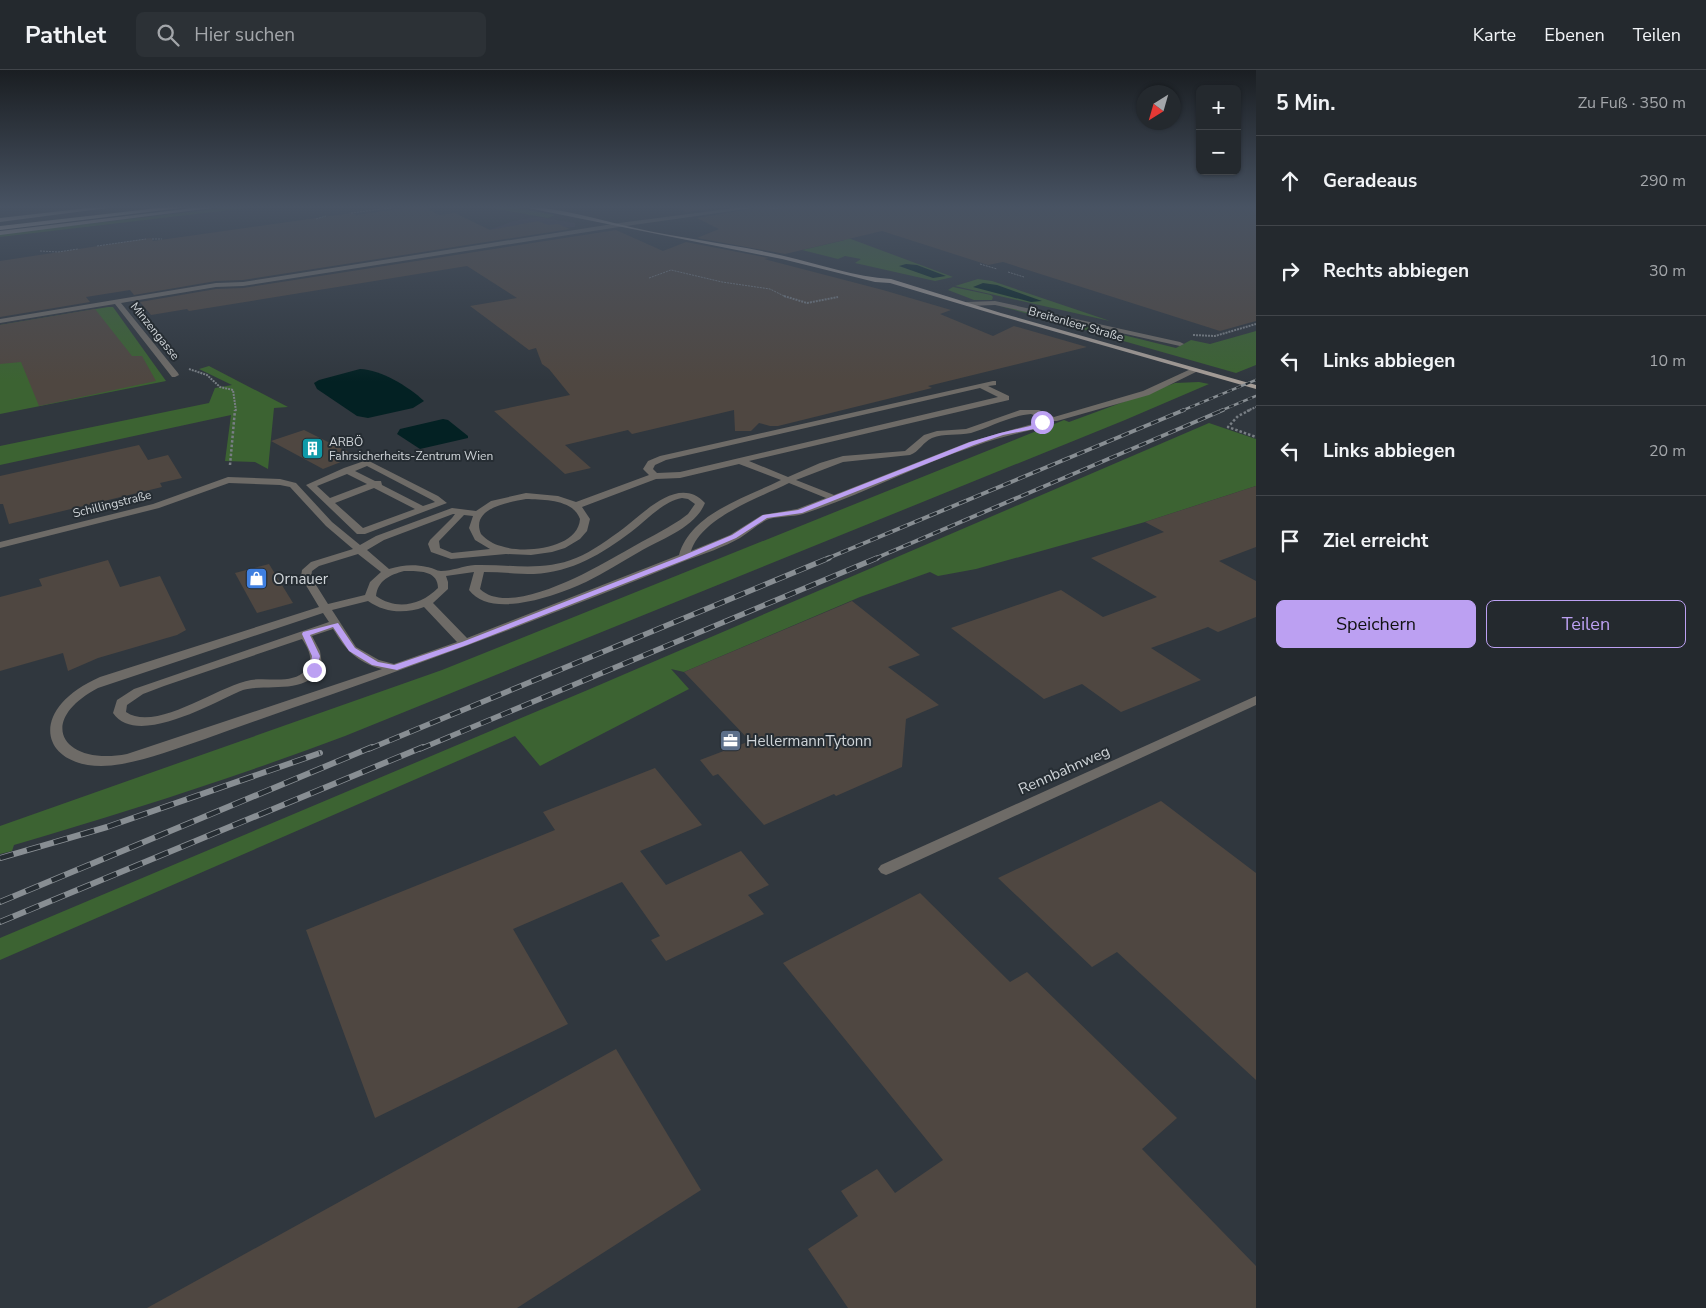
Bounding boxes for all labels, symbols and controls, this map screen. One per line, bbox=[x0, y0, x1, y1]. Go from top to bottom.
search box bbox=[136, 12, 486, 57]
text: Pathlet bbox=[25, 19, 106, 51]
icon: search bbox=[154, 21, 182, 49]
text: Hier suchen bbox=[194, 22, 295, 48]
text: Karte bbox=[1473, 23, 1516, 47]
text: Ebenen bbox=[1544, 23, 1605, 47]
text: Teilen bbox=[1633, 23, 1681, 47]
north arrow bbox=[1136, 85, 1181, 130]
map controls bbox=[1196, 85, 1241, 175]
button: + bbox=[1196, 85, 1241, 130]
text: 5 Min. bbox=[1276, 89, 1335, 117]
text: Zu Fuß · 350 m bbox=[1578, 92, 1686, 114]
button: − bbox=[1196, 130, 1241, 175]
icon: ahead bbox=[1276, 167, 1304, 195]
text: Geradeaus bbox=[1323, 168, 1417, 194]
text: 290 m bbox=[1639, 170, 1686, 192]
icon: right bbox=[1276, 257, 1304, 285]
text: Rechts abbiegen bbox=[1323, 258, 1469, 284]
text: 30 m bbox=[1649, 260, 1686, 282]
street label: Minzengasse bbox=[127, 299, 183, 363]
street label: Breitenleer Straße bbox=[1026, 303, 1126, 345]
icon: left bbox=[1276, 347, 1304, 375]
text: Links abbiegen bbox=[1323, 348, 1455, 374]
text: 10 m bbox=[1649, 350, 1686, 372]
route start bbox=[1031, 411, 1054, 434]
place label: ARBÖ Fahrsicherheits-Zentrum Wien bbox=[329, 434, 493, 464]
building icon: ARBÖ Fahrsicherheits-Zentrum Wien bbox=[301, 437, 325, 461]
icon: left bbox=[1276, 437, 1304, 465]
text: Links abbiegen bbox=[1323, 438, 1455, 464]
text: 20 m bbox=[1649, 440, 1686, 462]
street label: Schillingstraße bbox=[71, 486, 153, 522]
icon: arrive bbox=[1276, 527, 1304, 555]
text: Ziel erreicht bbox=[1323, 528, 1428, 554]
shop icon: Ornauer bbox=[245, 567, 269, 591]
place label: Ornauer bbox=[273, 569, 329, 589]
button: Speichern bbox=[1276, 600, 1476, 648]
button: Teilen bbox=[1486, 600, 1686, 648]
route end bbox=[303, 659, 326, 682]
office icon: HellermannTytonn bbox=[718, 729, 742, 753]
place label: HellermannTytonn bbox=[746, 731, 872, 751]
street label: Rennbahnweg bbox=[1015, 741, 1113, 799]

